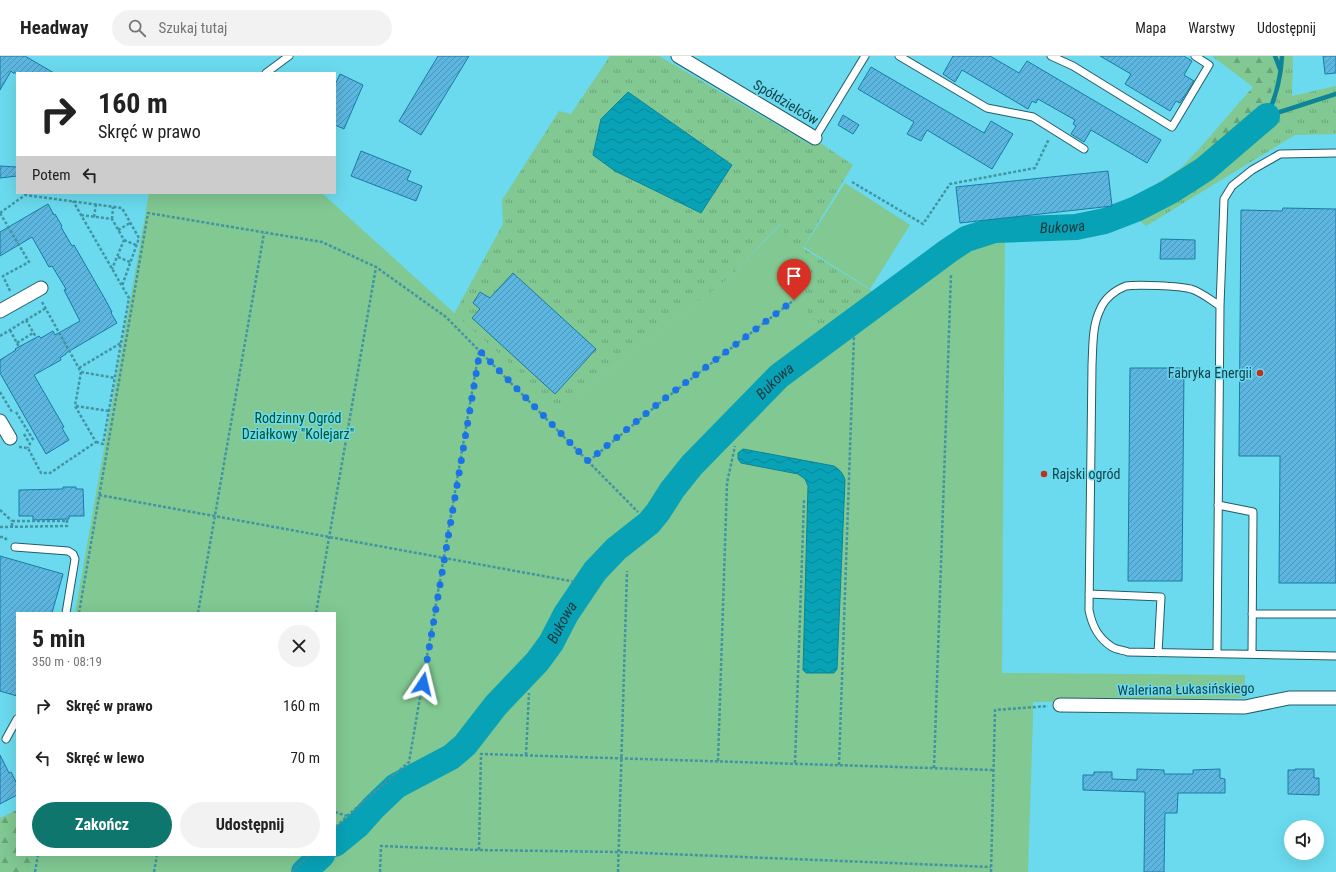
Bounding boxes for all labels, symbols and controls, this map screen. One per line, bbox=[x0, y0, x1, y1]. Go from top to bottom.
search box bbox=[112, 10, 392, 46]
text: Headway bbox=[20, 16, 88, 39]
icon: search bbox=[126, 17, 148, 39]
text: Szukaj tutaj bbox=[158, 19, 227, 37]
text: Mapa bbox=[1135, 20, 1166, 36]
text: Warstwy bbox=[1188, 20, 1235, 36]
text: Udostępnij bbox=[1257, 20, 1316, 36]
street label: Spółdzielców bbox=[750, 76, 822, 128]
text: 160 m bbox=[98, 87, 168, 120]
icon: right bbox=[32, 88, 84, 140]
text: Skręć w prawo bbox=[98, 121, 201, 142]
icon: left bbox=[79, 164, 101, 186]
text: Potem bbox=[32, 166, 71, 184]
water label: Bukowa bbox=[1039, 216, 1087, 237]
pin bbox=[777, 259, 811, 300]
icon: arrive bbox=[783, 265, 805, 287]
water label: Bukowa bbox=[752, 359, 798, 403]
place label: Fabryka Energii bbox=[1168, 365, 1252, 381]
marker: Fabryka Energii bbox=[1255, 368, 1265, 378]
park label: Rodzinny Ogród Działkowy "Kolejarz" bbox=[242, 410, 354, 442]
place label: Rajski ogród bbox=[1052, 466, 1120, 482]
marker: Rajski ogród bbox=[1039, 469, 1049, 479]
water label: Bukowa bbox=[543, 598, 581, 646]
text: 5 min bbox=[32, 625, 85, 653]
button: close bbox=[278, 625, 320, 667]
text: 350 m · 08:19 bbox=[32, 654, 102, 669]
position arrow bbox=[402, 663, 444, 705]
street label: Waleriana Łukasińskiego bbox=[1117, 680, 1255, 698]
icon: right bbox=[32, 695, 54, 717]
text: Skręć w prawo bbox=[66, 697, 153, 715]
text: 160 m bbox=[283, 697, 320, 715]
icon: left bbox=[32, 747, 54, 769]
text: Skręć w lewo bbox=[66, 749, 145, 767]
text: 70 m bbox=[290, 749, 320, 767]
button: Zakończ bbox=[32, 802, 172, 848]
button: Udostępnij bbox=[180, 802, 320, 848]
map controls bbox=[1284, 820, 1324, 860]
button: sound bbox=[1284, 820, 1324, 860]

